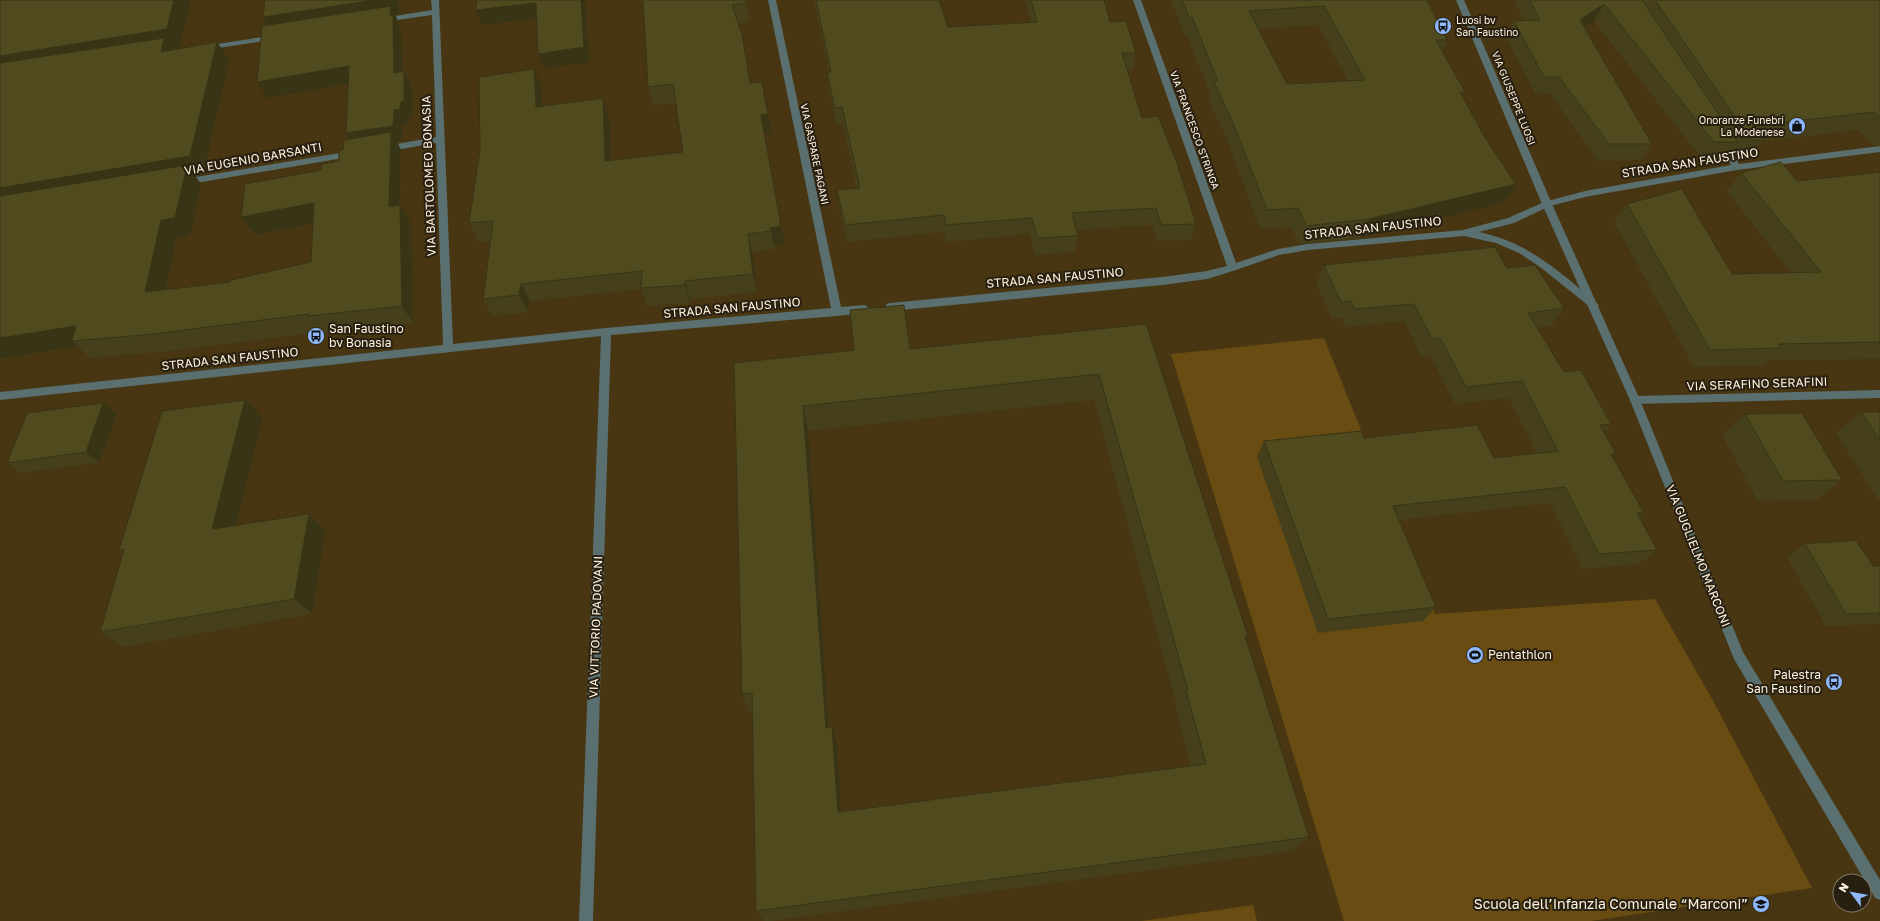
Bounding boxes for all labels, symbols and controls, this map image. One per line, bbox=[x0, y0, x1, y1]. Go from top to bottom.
place label: Luosi bv San Faustino bbox=[1456, 14, 1518, 38]
bus stop icon: Luosi bv San Faustino bbox=[1433, 16, 1453, 36]
street label: VIA GIUSEPPE LUOSI bbox=[1490, 49, 1538, 147]
street label: VIA FRANCESCO STRINGA bbox=[1168, 69, 1222, 191]
street label: VIA BARTOLOMEO BONASIA bbox=[418, 95, 439, 257]
street label: VIA GASPARE PAGANI bbox=[798, 102, 832, 206]
place label: Onoranze Funebri La Modenese bbox=[1699, 114, 1784, 138]
shop icon: Onoranze Funebri La Modenese bbox=[1787, 116, 1807, 136]
street label: VIA EUGENIO BARSANTI bbox=[183, 139, 323, 178]
street label: STRADA SAN FAUSTINO bbox=[1621, 144, 1759, 181]
street label: STRADA SAN FAUSTINO bbox=[1304, 213, 1442, 242]
street label: STRADA SAN FAUSTINO bbox=[986, 264, 1124, 291]
street label: STRADA SAN FAUSTINO bbox=[663, 294, 801, 321]
place label: San Faustino bv Bonasia bbox=[329, 321, 404, 350]
bus stop icon: San Faustino bv Bonasia bbox=[306, 326, 326, 346]
street label: STRADA SAN FAUSTINO bbox=[161, 344, 299, 373]
street label: VIA SERAFINO SERAFINI bbox=[1686, 374, 1828, 393]
street label: VIA GUGLIELMO MARCONI bbox=[1663, 483, 1734, 629]
street label: VIA VITTORIO PADOVANI bbox=[586, 556, 605, 698]
sports icon: Pentathlon bbox=[1465, 645, 1485, 665]
place label: Pentathlon bbox=[1488, 647, 1552, 662]
place label: Palestra San Faustino bbox=[1746, 667, 1821, 696]
bus stop icon: Palestra San Faustino bbox=[1824, 672, 1844, 692]
north arrow bbox=[1832, 873, 1872, 913]
text: N bbox=[1835, 880, 1851, 894]
school or university icon: Scuola dell’Infanzia Comunale “Marconi” bbox=[1751, 894, 1771, 914]
place label: Scuola dell’Infanzia Comunale “Marconi” bbox=[1474, 895, 1748, 912]

